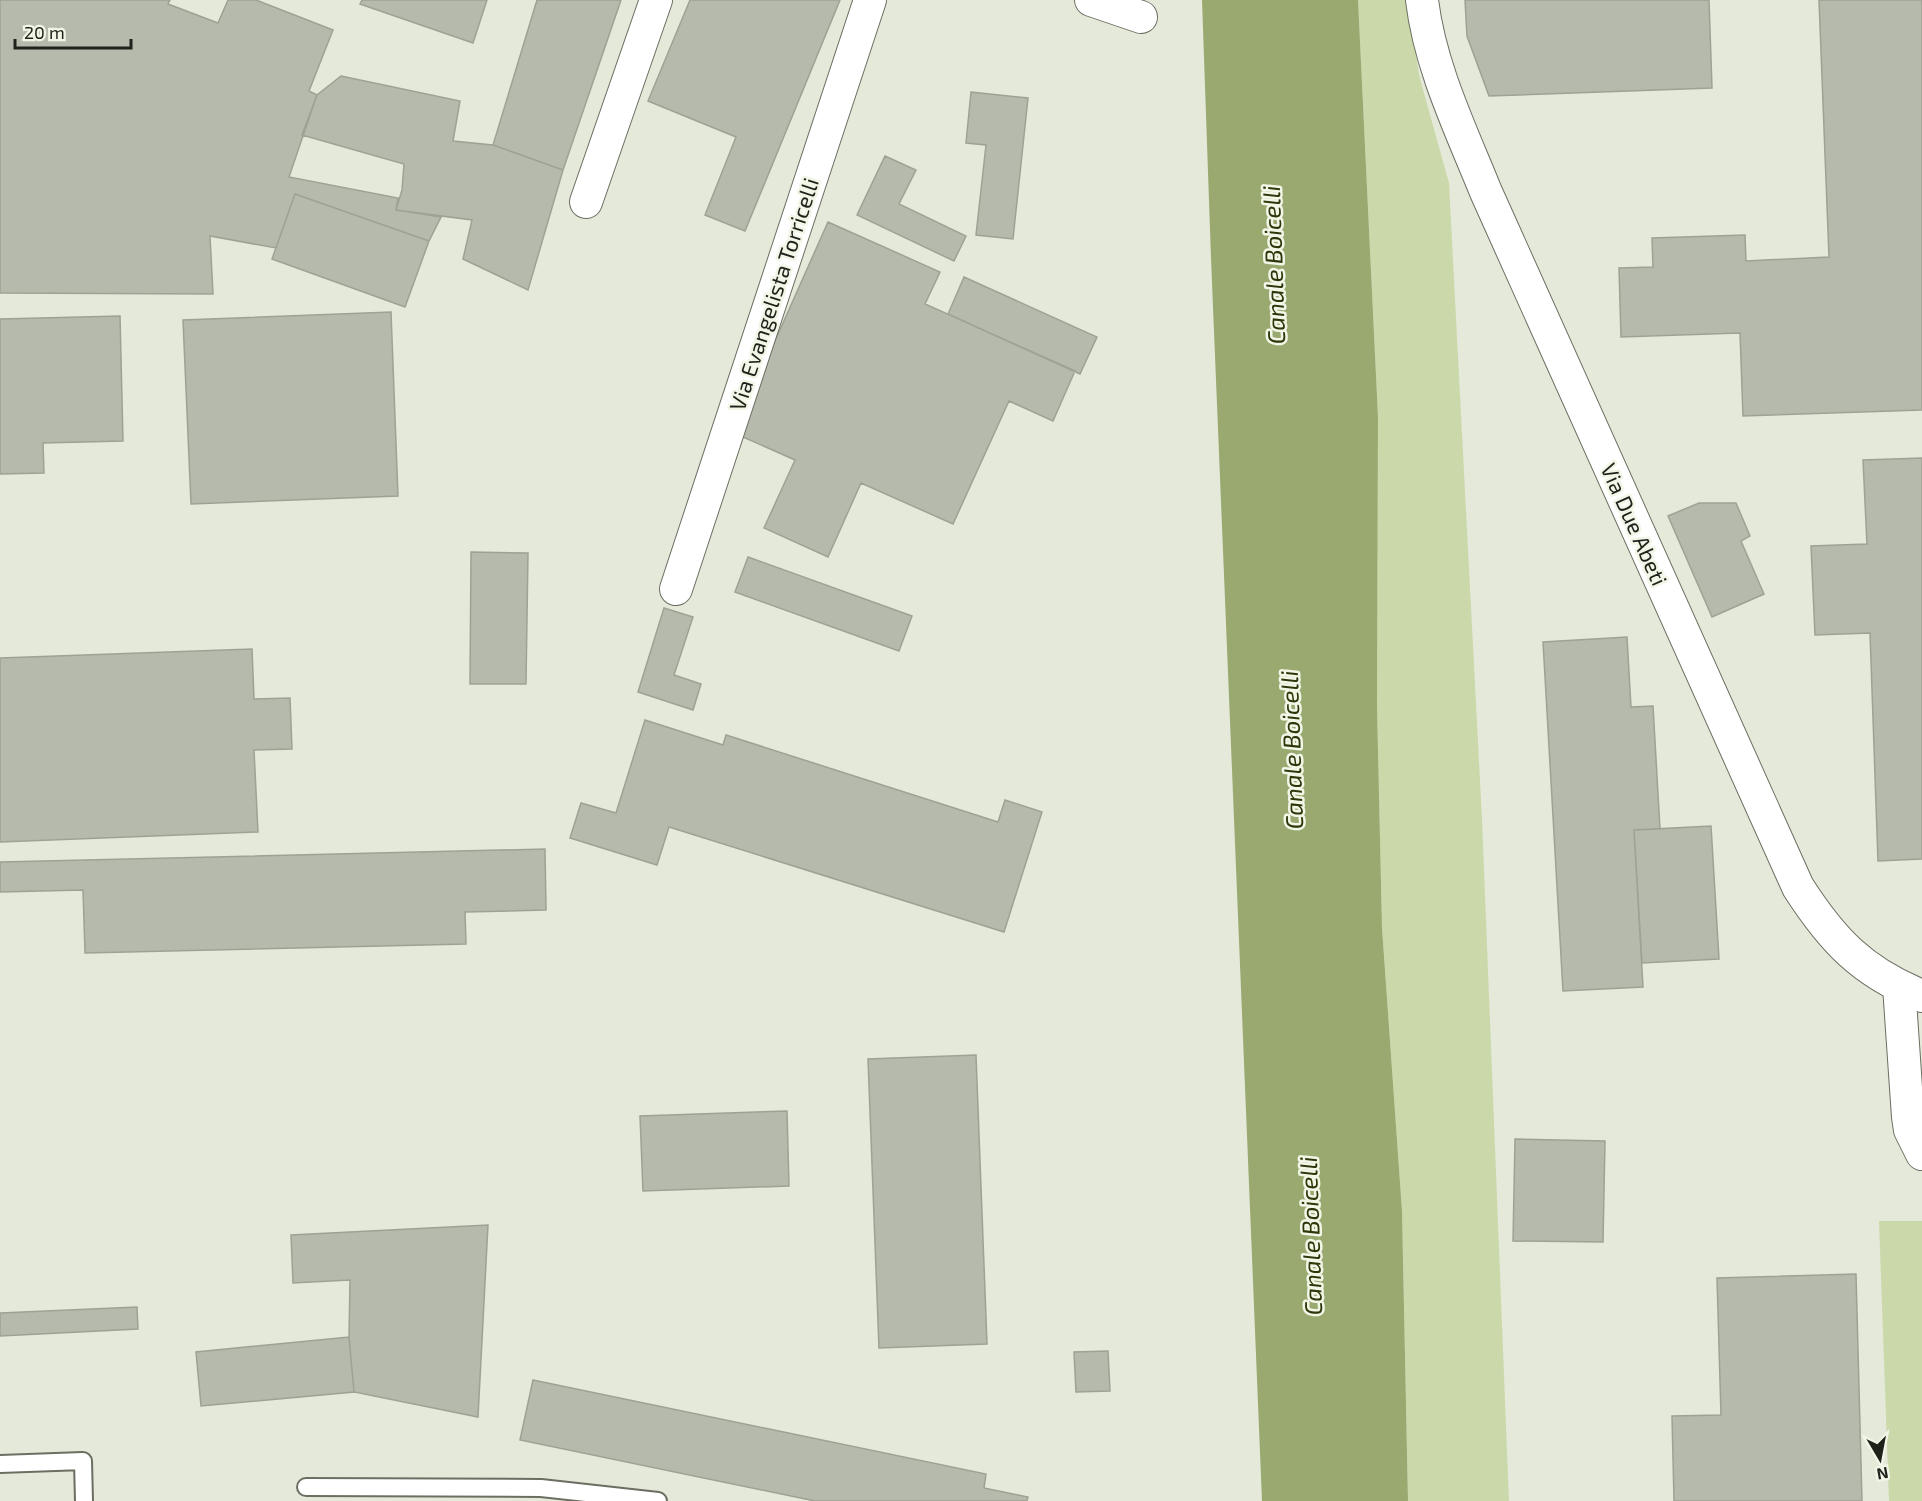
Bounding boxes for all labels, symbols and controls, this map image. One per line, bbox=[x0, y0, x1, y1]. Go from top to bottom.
scale bar bbox=[15, 12, 130, 50]
text: 20 m bbox=[24, 21, 65, 43]
street label: Via Evangelista Torricelli bbox=[723, 174, 823, 414]
water label: Canale Boicelli bbox=[1256, 185, 1290, 345]
street label: Via Due Abeti bbox=[1596, 459, 1674, 589]
water label: Canale Boicelli bbox=[1274, 670, 1308, 830]
water label: Canale Boicelli bbox=[1293, 1156, 1327, 1316]
north arrow bbox=[1850, 1429, 1910, 1489]
text: N bbox=[1875, 1464, 1890, 1485]

